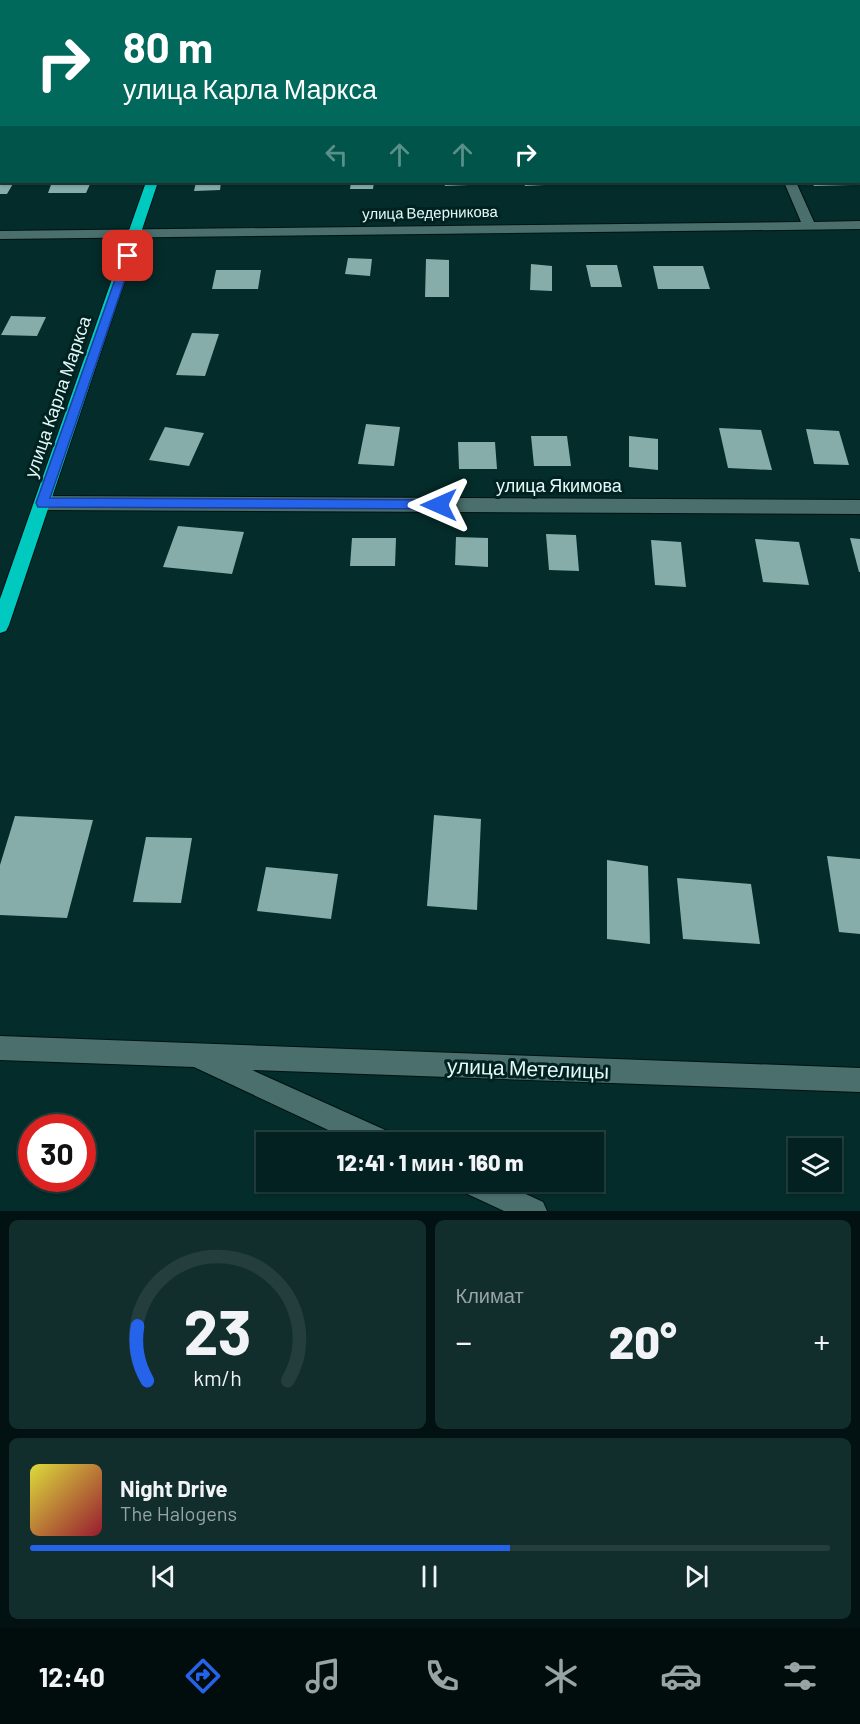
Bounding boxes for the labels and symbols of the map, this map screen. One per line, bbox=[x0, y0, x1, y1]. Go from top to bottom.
street label: улица Ведерникова bbox=[362, 202, 499, 222]
pin bbox=[102, 230, 153, 281]
street label: улица Карла Маркса bbox=[19, 312, 95, 480]
position arrow bbox=[407, 473, 471, 537]
street label: улица Якимова bbox=[496, 474, 623, 496]
street label: улица Метелицы bbox=[447, 1052, 610, 1083]
speed limit sign: 30 bbox=[18, 1114, 96, 1192]

